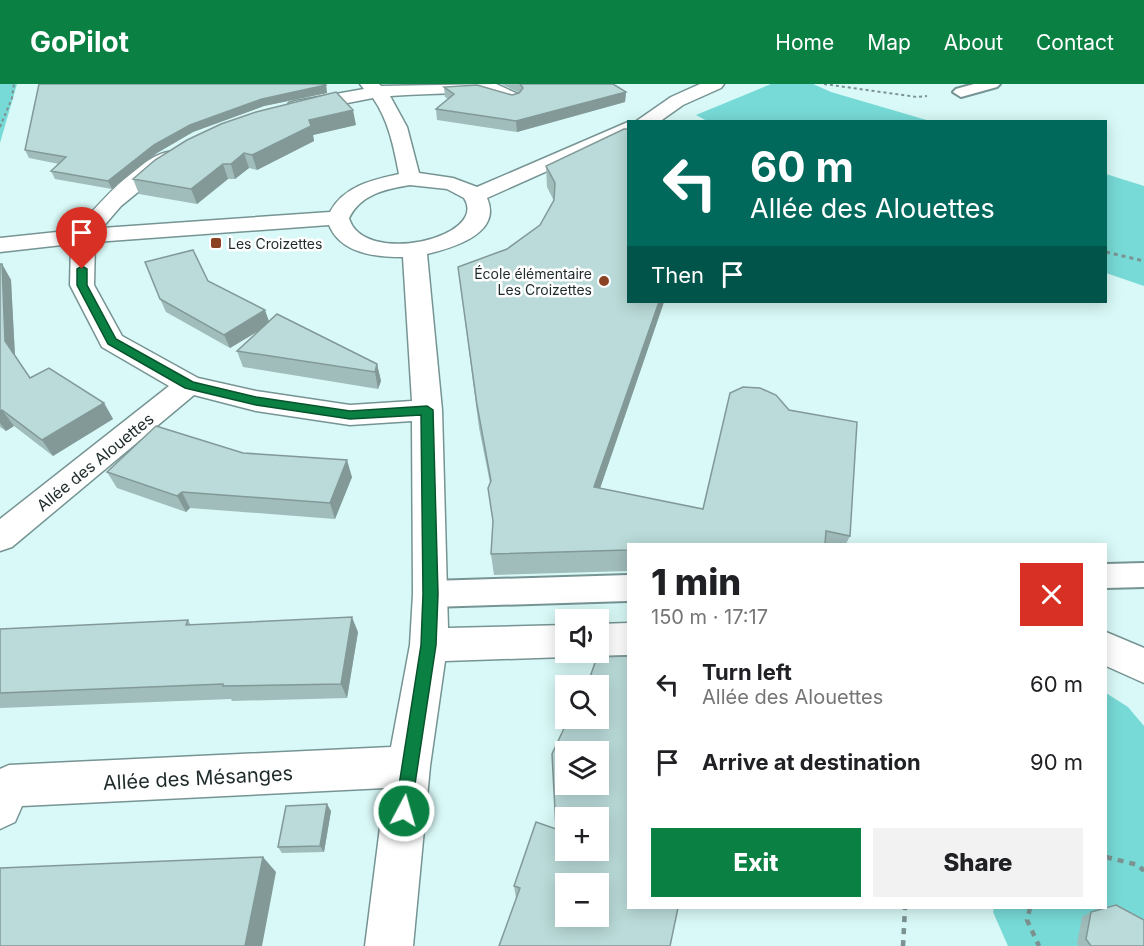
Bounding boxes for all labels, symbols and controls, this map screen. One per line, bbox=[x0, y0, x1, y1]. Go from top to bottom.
text: GoPilot bbox=[30, 25, 129, 59]
text: Home bbox=[775, 30, 834, 55]
text: Map bbox=[867, 30, 911, 55]
text: About bbox=[944, 30, 1003, 55]
text: Contact bbox=[1036, 30, 1114, 55]
text: 60 m bbox=[750, 141, 854, 192]
icon: left bbox=[651, 144, 729, 222]
text: Allée des Alouettes bbox=[750, 192, 995, 225]
pin bbox=[56, 207, 107, 269]
icon: arrive bbox=[65, 216, 98, 249]
place label: Les Croizettes bbox=[228, 235, 322, 252]
marker: Les Croizettes bbox=[209, 236, 223, 250]
icon: arrive bbox=[716, 258, 749, 291]
text: Then bbox=[651, 262, 704, 288]
place label: École élémentaire Les Croizettes bbox=[474, 265, 592, 298]
marker: École élémentaire Les Croizettes bbox=[597, 274, 611, 288]
street label: Allée des Alouettes bbox=[32, 409, 158, 515]
text: 1 min bbox=[651, 560, 741, 604]
button: close bbox=[1020, 563, 1083, 626]
text: 150 m · 17:17 bbox=[651, 605, 768, 629]
map controls bbox=[555, 609, 609, 927]
button: sound bbox=[555, 609, 609, 663]
text: Turn left bbox=[702, 659, 792, 685]
icon: left bbox=[651, 668, 684, 701]
text: 60 m bbox=[1030, 671, 1083, 697]
button: search bbox=[555, 675, 609, 729]
text: Allée des Alouettes bbox=[702, 685, 883, 709]
button: layers bbox=[555, 741, 609, 795]
icon: arrive bbox=[651, 746, 684, 779]
text: Arrive at destination bbox=[702, 749, 921, 775]
text: 90 m bbox=[1030, 749, 1083, 775]
street label: Allée des Mésanges bbox=[102, 761, 294, 795]
position arrow bbox=[372, 779, 436, 843]
button: + bbox=[555, 807, 609, 861]
button: Exit bbox=[651, 828, 861, 897]
button: Share bbox=[873, 828, 1083, 897]
button: − bbox=[555, 873, 609, 927]

